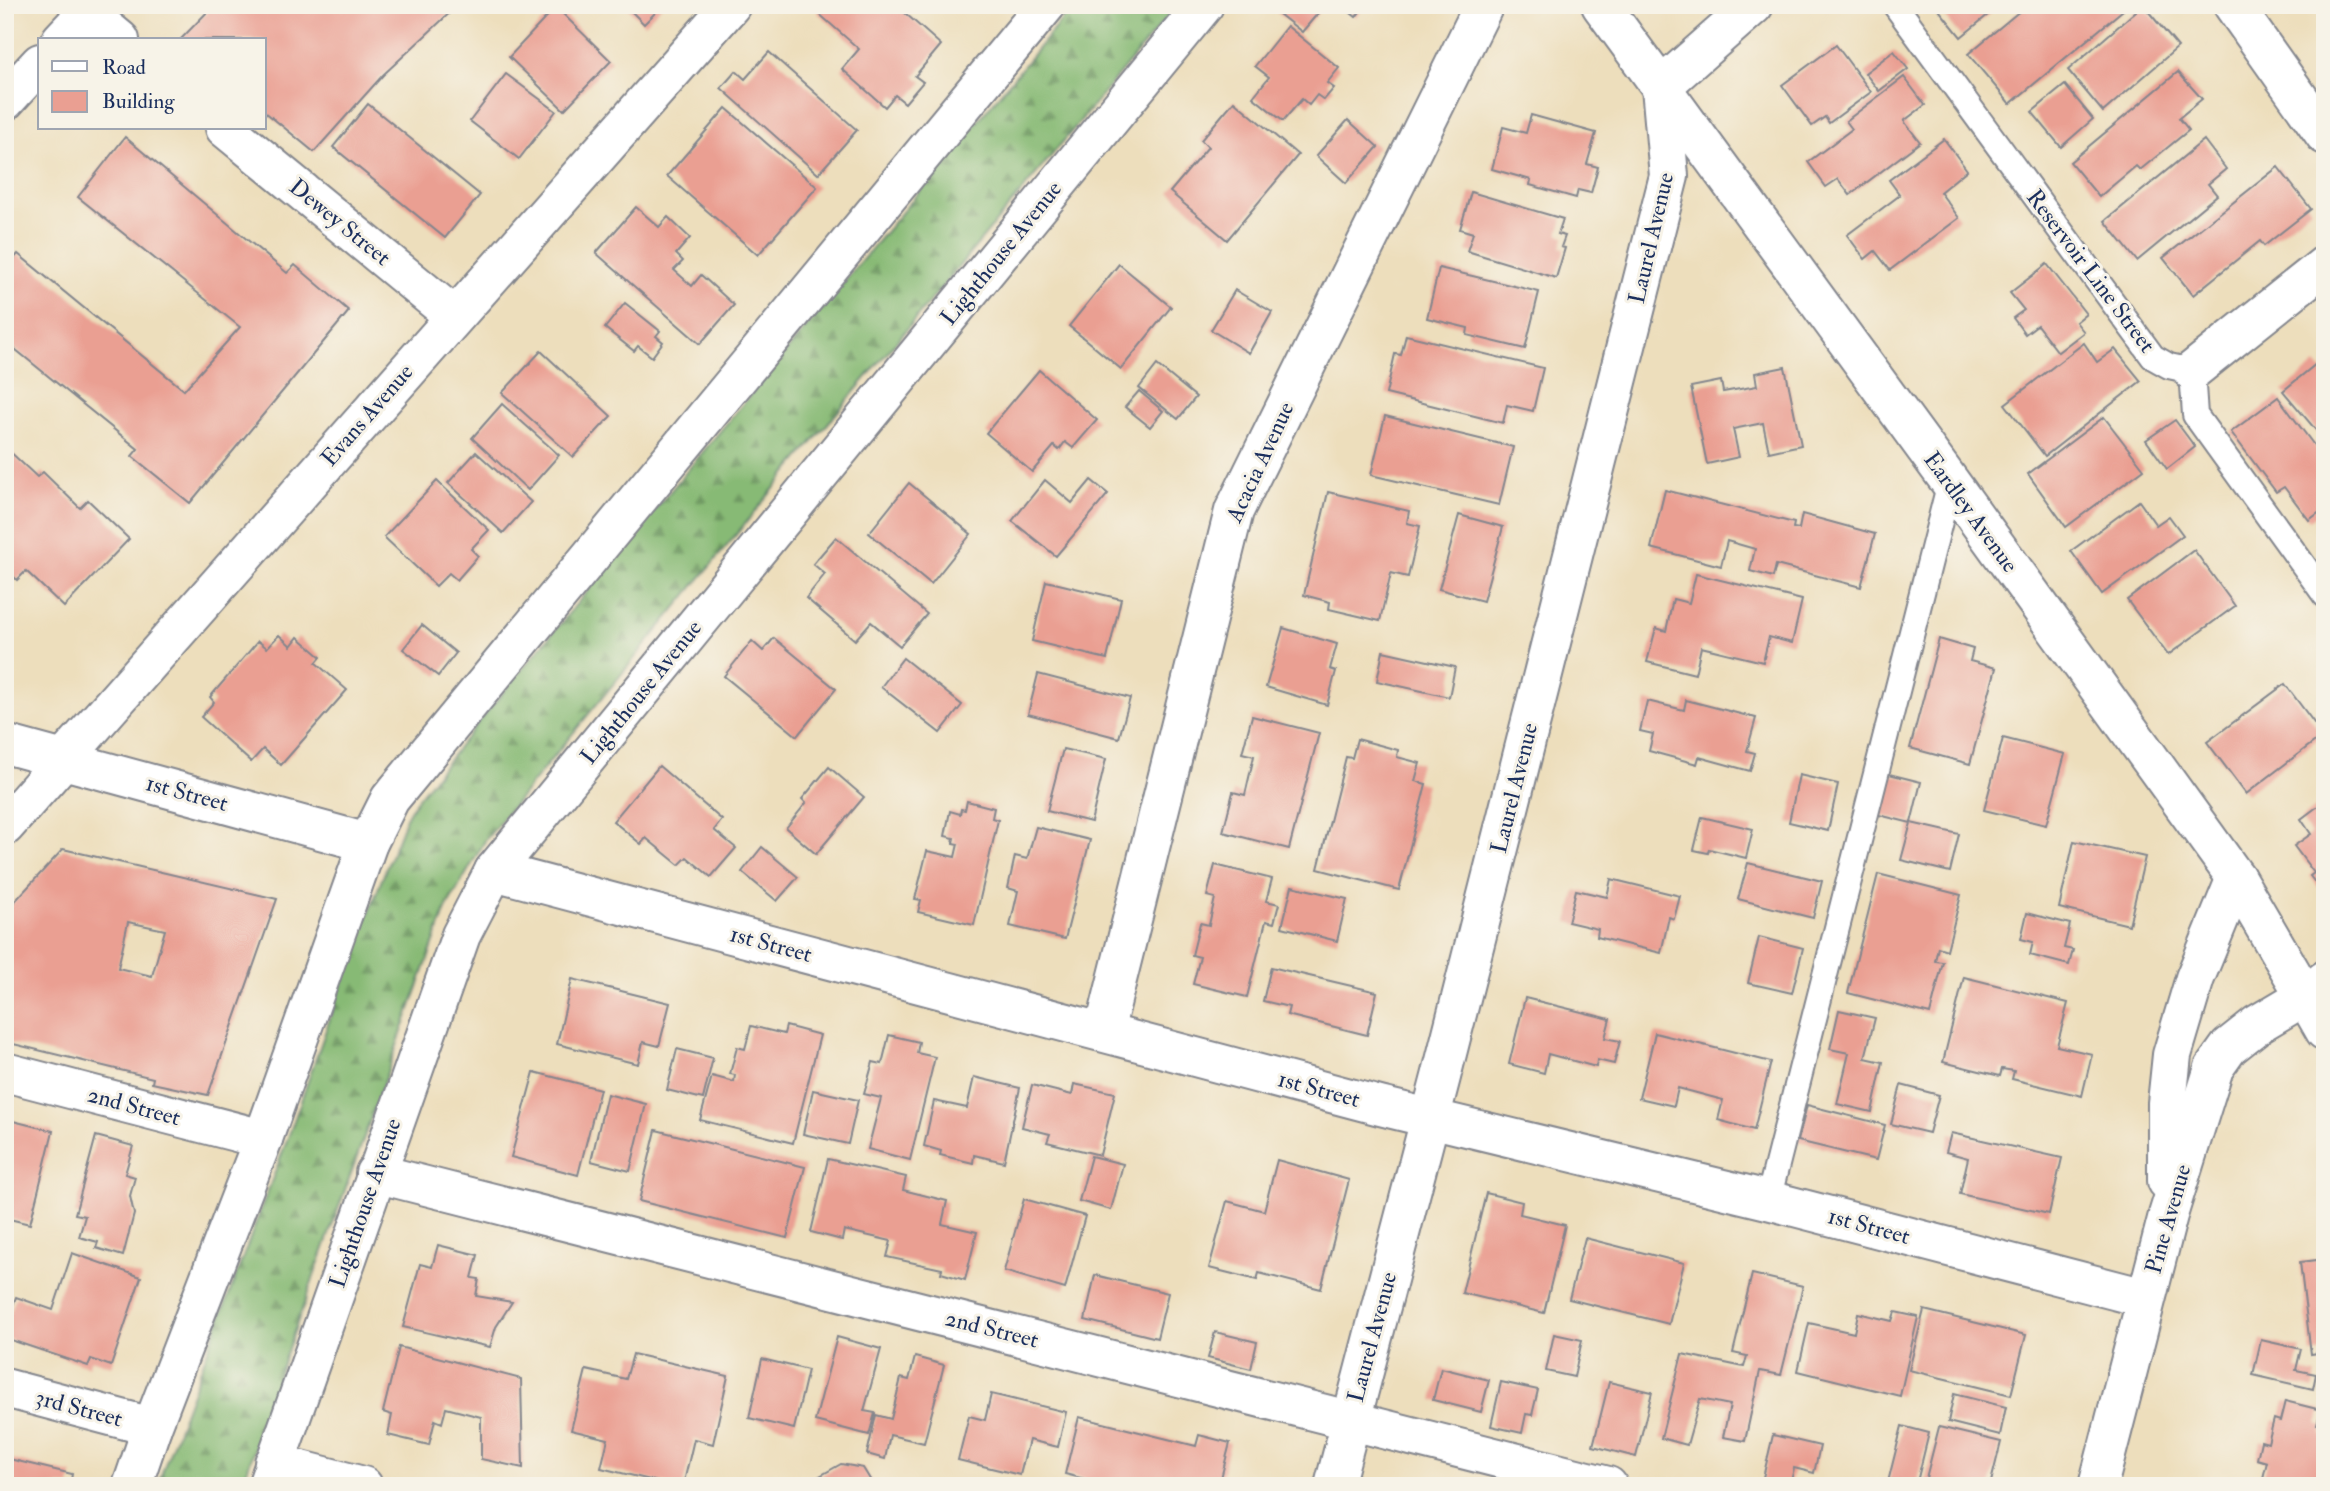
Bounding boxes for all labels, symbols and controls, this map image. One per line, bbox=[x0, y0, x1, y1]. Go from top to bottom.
legend bbox=[38, 38, 266, 130]
text: Road bbox=[102, 54, 147, 81]
text: Building bbox=[102, 88, 175, 115]
street label: Laurel Avenue bbox=[1622, 169, 1680, 306]
street label: Dewey Street bbox=[283, 172, 397, 272]
street label: Lighthouse Avenue bbox=[934, 175, 1068, 331]
street label: Reservoir Line Street bbox=[2020, 184, 2162, 358]
street label: Evans Avenue bbox=[315, 357, 420, 472]
street label: Acacia Avenue bbox=[1219, 397, 1301, 528]
street label: Eardley Avenue bbox=[1917, 446, 2025, 579]
street label: Lighthouse Avenue bbox=[574, 614, 708, 770]
street label: Laurel Avenue bbox=[1484, 719, 1544, 856]
street label: 1st Street bbox=[143, 768, 231, 818]
street label: 1st Street bbox=[727, 919, 815, 969]
street label: 1st Street bbox=[1275, 1064, 1363, 1114]
street label: 2nd Street bbox=[84, 1080, 184, 1132]
street label: Lighthouse Avenue bbox=[322, 1114, 408, 1292]
street label: Pine Avenue bbox=[2139, 1161, 2198, 1277]
street label: 1st Street bbox=[1825, 1201, 1913, 1251]
street label: Laurel Avenue bbox=[1341, 1268, 1403, 1405]
street label: 2nd Street bbox=[942, 1303, 1042, 1355]
street label: 3rd Street bbox=[32, 1382, 126, 1434]

